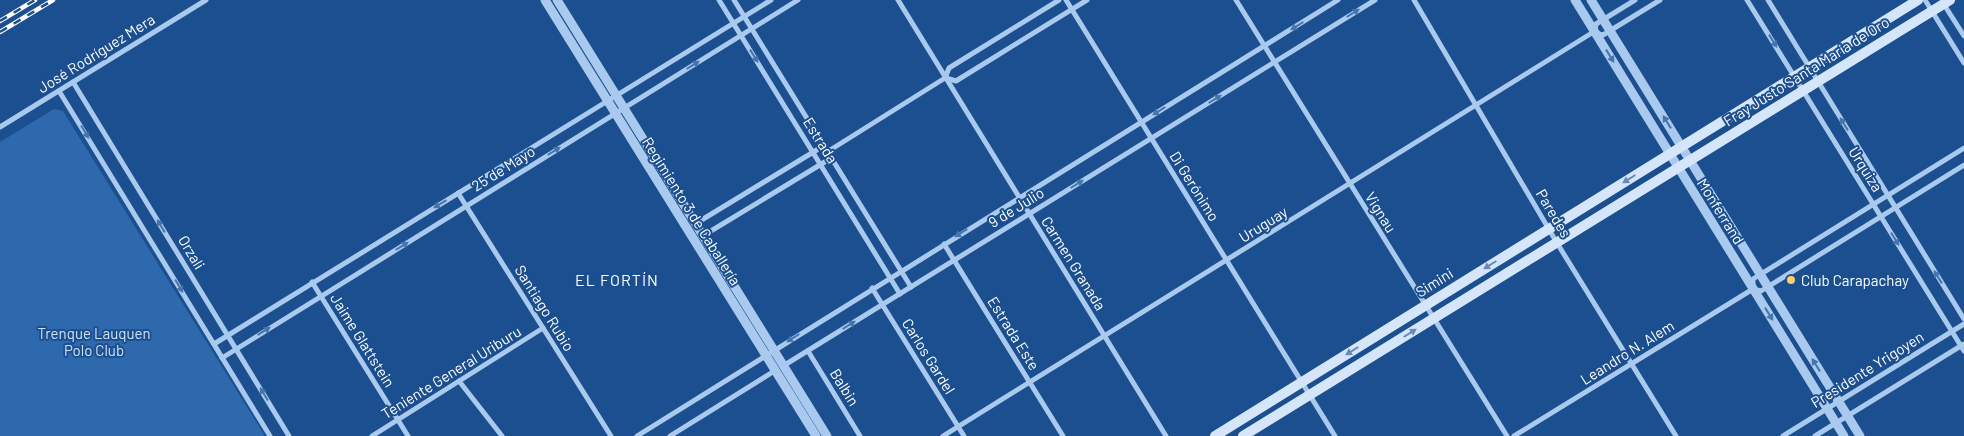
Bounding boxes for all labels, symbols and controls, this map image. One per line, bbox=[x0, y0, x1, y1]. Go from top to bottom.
one-way arrow bbox=[1347, 9, 1360, 18]
street label: José Rodríguez Mera bbox=[34, 10, 158, 96]
street label: Fray Justo Santa María de Oro bbox=[1720, 13, 1892, 129]
one-way arrow bbox=[1290, 21, 1304, 30]
one-way arrow bbox=[1768, 35, 1777, 48]
one-way arrow bbox=[749, 50, 758, 63]
one-way arrow bbox=[1605, 50, 1615, 63]
one-way arrow bbox=[686, 60, 699, 70]
one-way arrow bbox=[1208, 94, 1221, 103]
one-way arrow bbox=[1152, 106, 1165, 115]
street label: Estrada bbox=[800, 114, 842, 166]
one-way arrow bbox=[1662, 115, 1671, 129]
one-way arrow bbox=[1840, 117, 1849, 131]
one-way arrow bbox=[80, 126, 89, 139]
street label: Regimiento 3 de Caballería bbox=[639, 134, 745, 288]
street label: 25 de Mayo bbox=[468, 142, 538, 194]
street label: Urquiza bbox=[1845, 143, 1887, 195]
one-way arrow bbox=[548, 146, 561, 155]
street label: Di Gerónimo bbox=[1166, 148, 1224, 224]
one-way arrow bbox=[1622, 175, 1635, 184]
street label: Monferrand bbox=[1694, 175, 1748, 247]
one-way arrow bbox=[1070, 179, 1083, 189]
street label: 9 de Julio bbox=[985, 183, 1047, 231]
street label: Paredes bbox=[1533, 186, 1575, 240]
street label: Vignau bbox=[1362, 188, 1400, 236]
one-way arrow bbox=[434, 199, 447, 208]
street label: Uruguay bbox=[1235, 202, 1291, 246]
street label: Carmen Granada bbox=[1038, 213, 1110, 313]
one-way arrow bbox=[156, 219, 165, 232]
one-way arrow bbox=[954, 228, 967, 238]
street label: Orzali bbox=[175, 232, 209, 272]
one-way arrow bbox=[1890, 233, 1900, 246]
one-way arrow bbox=[395, 241, 408, 250]
one-way arrow bbox=[1484, 260, 1497, 269]
street label: Santiago Rubio bbox=[511, 262, 579, 354]
street label: Simini bbox=[1412, 264, 1456, 300]
district label: EL FORTÍN bbox=[575, 270, 659, 289]
place label: Club Carapachay bbox=[1801, 271, 1909, 289]
one-way arrow bbox=[1934, 271, 1943, 284]
marker: Club Carapachay bbox=[1785, 274, 1797, 286]
one-way arrow bbox=[174, 279, 183, 292]
street label: Jaime Glattstein bbox=[327, 290, 399, 390]
street label: Estrada Este bbox=[984, 293, 1044, 373]
one-way arrow bbox=[1764, 307, 1773, 320]
street label: Carlos Gardel bbox=[899, 315, 959, 397]
street label: Leandro N. Alem bbox=[1577, 316, 1677, 388]
one-way arrow bbox=[843, 320, 856, 330]
street label: Teniente General Uriburu bbox=[378, 322, 524, 422]
park label: Trenque Lauquen Polo Club bbox=[37, 324, 151, 359]
one-way arrow bbox=[257, 327, 270, 336]
street label: Presidente Yrigoyen bbox=[1807, 327, 1927, 411]
one-way arrow bbox=[1404, 329, 1417, 338]
one-way arrow bbox=[787, 333, 800, 342]
one-way arrow bbox=[1346, 346, 1359, 355]
one-way arrow bbox=[1811, 358, 1820, 371]
street label: Balbin bbox=[827, 365, 863, 409]
one-way arrow bbox=[259, 388, 268, 401]

